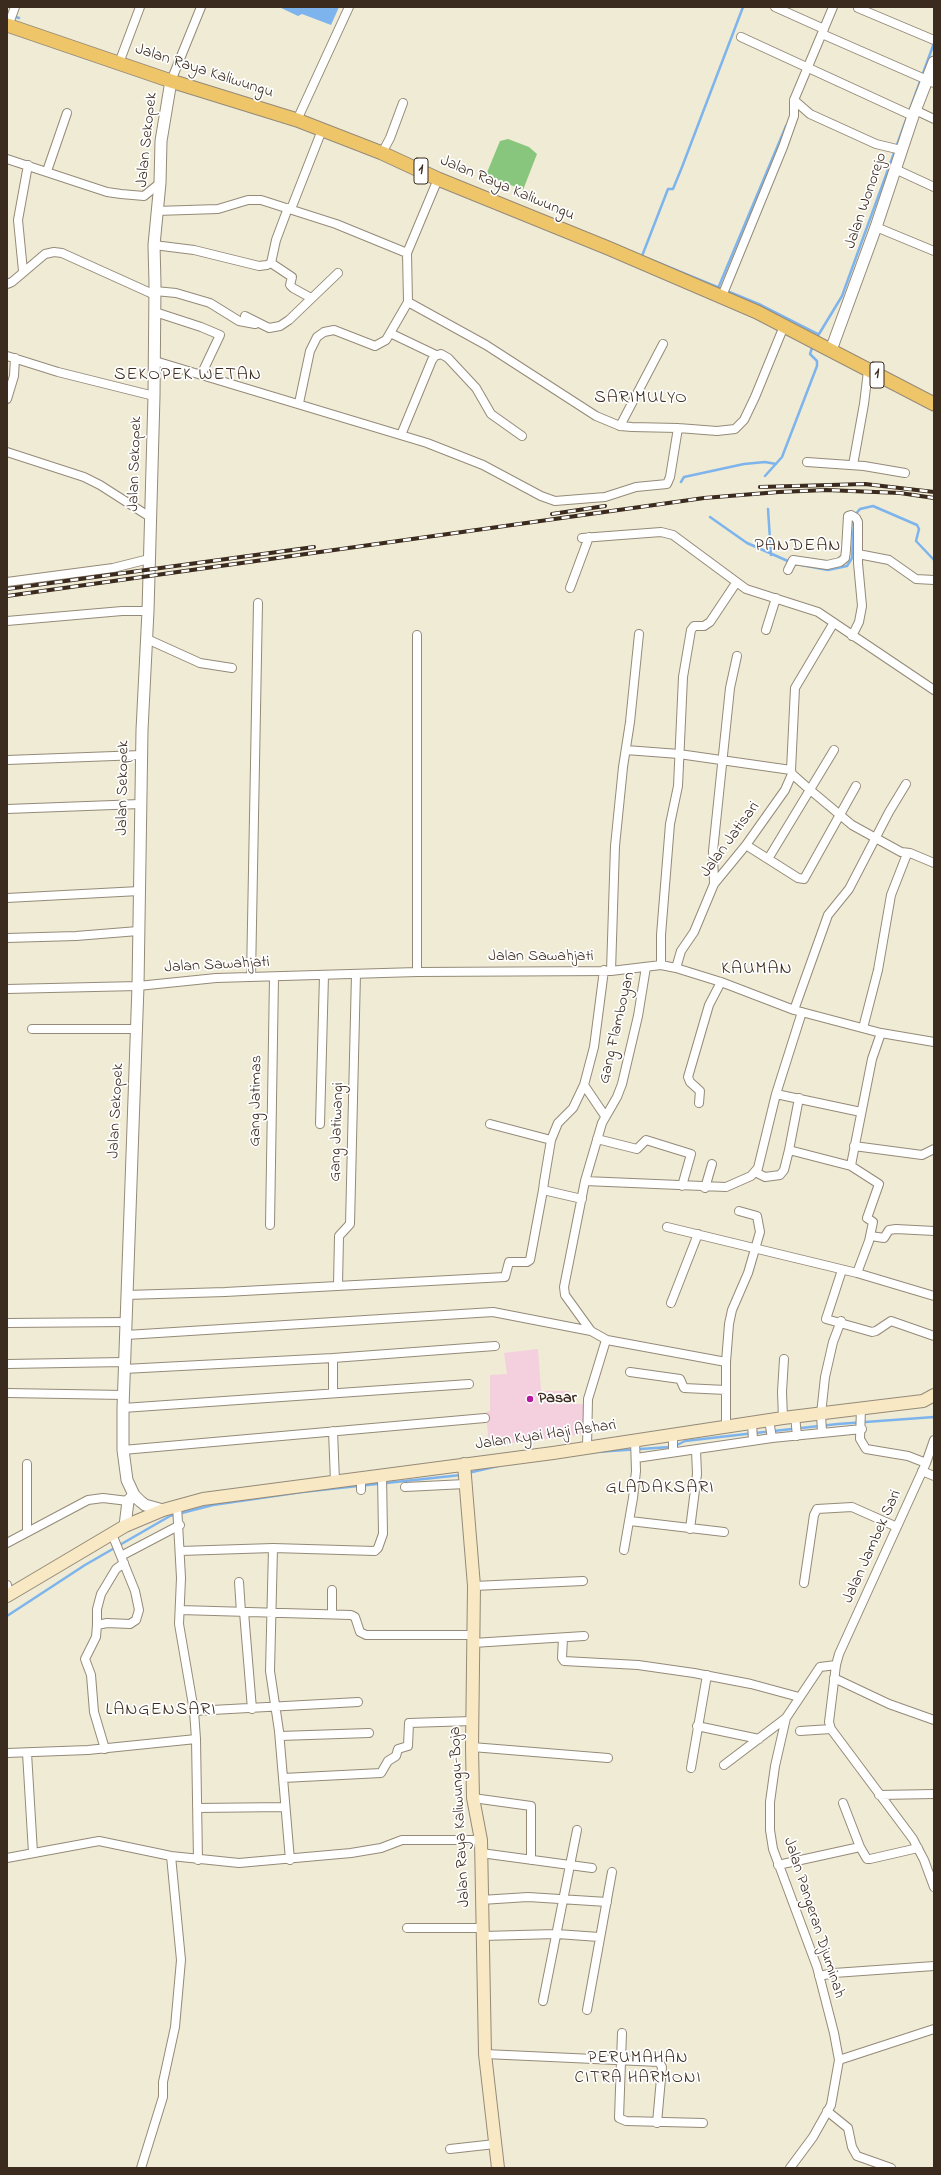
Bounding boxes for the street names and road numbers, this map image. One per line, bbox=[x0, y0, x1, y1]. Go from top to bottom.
street label: Jalan Raya Kaliwungu bbox=[132, 41, 276, 103]
street label: Jalan Sekopek bbox=[133, 92, 163, 188]
street label: Jalan Wonorejo bbox=[842, 150, 892, 252]
street label: Jalan Raya Kaliwungu bbox=[437, 152, 577, 226]
road number: 1 bbox=[414, 158, 428, 184]
road number: 1 bbox=[870, 362, 884, 388]
street label: Jalan Sekopek bbox=[125, 416, 147, 512]
street label: Jalan Sekopek bbox=[114, 740, 134, 836]
street label: Jalan Jatisari bbox=[697, 798, 765, 882]
street label: Jalan Sawahjati bbox=[488, 947, 594, 967]
street label: Jalan Sawahjati bbox=[164, 954, 270, 978]
street label: Gang Flamboyan bbox=[596, 970, 640, 1086]
street label: Gang Jatimas bbox=[247, 1055, 267, 1147]
street label: Jalan Sekopek bbox=[105, 1063, 129, 1159]
street label: Gang Jatiwangi bbox=[327, 1082, 349, 1182]
street label: Jalan Kyai Haji Ashari bbox=[474, 1417, 618, 1455]
street label: Jalan Jambek Sari bbox=[839, 1487, 907, 1607]
street label: Jalan Raya Kaliwungu-Boja bbox=[447, 1726, 475, 1908]
street label: Jalan Pangeran Djuminah bbox=[778, 1835, 848, 2001]

